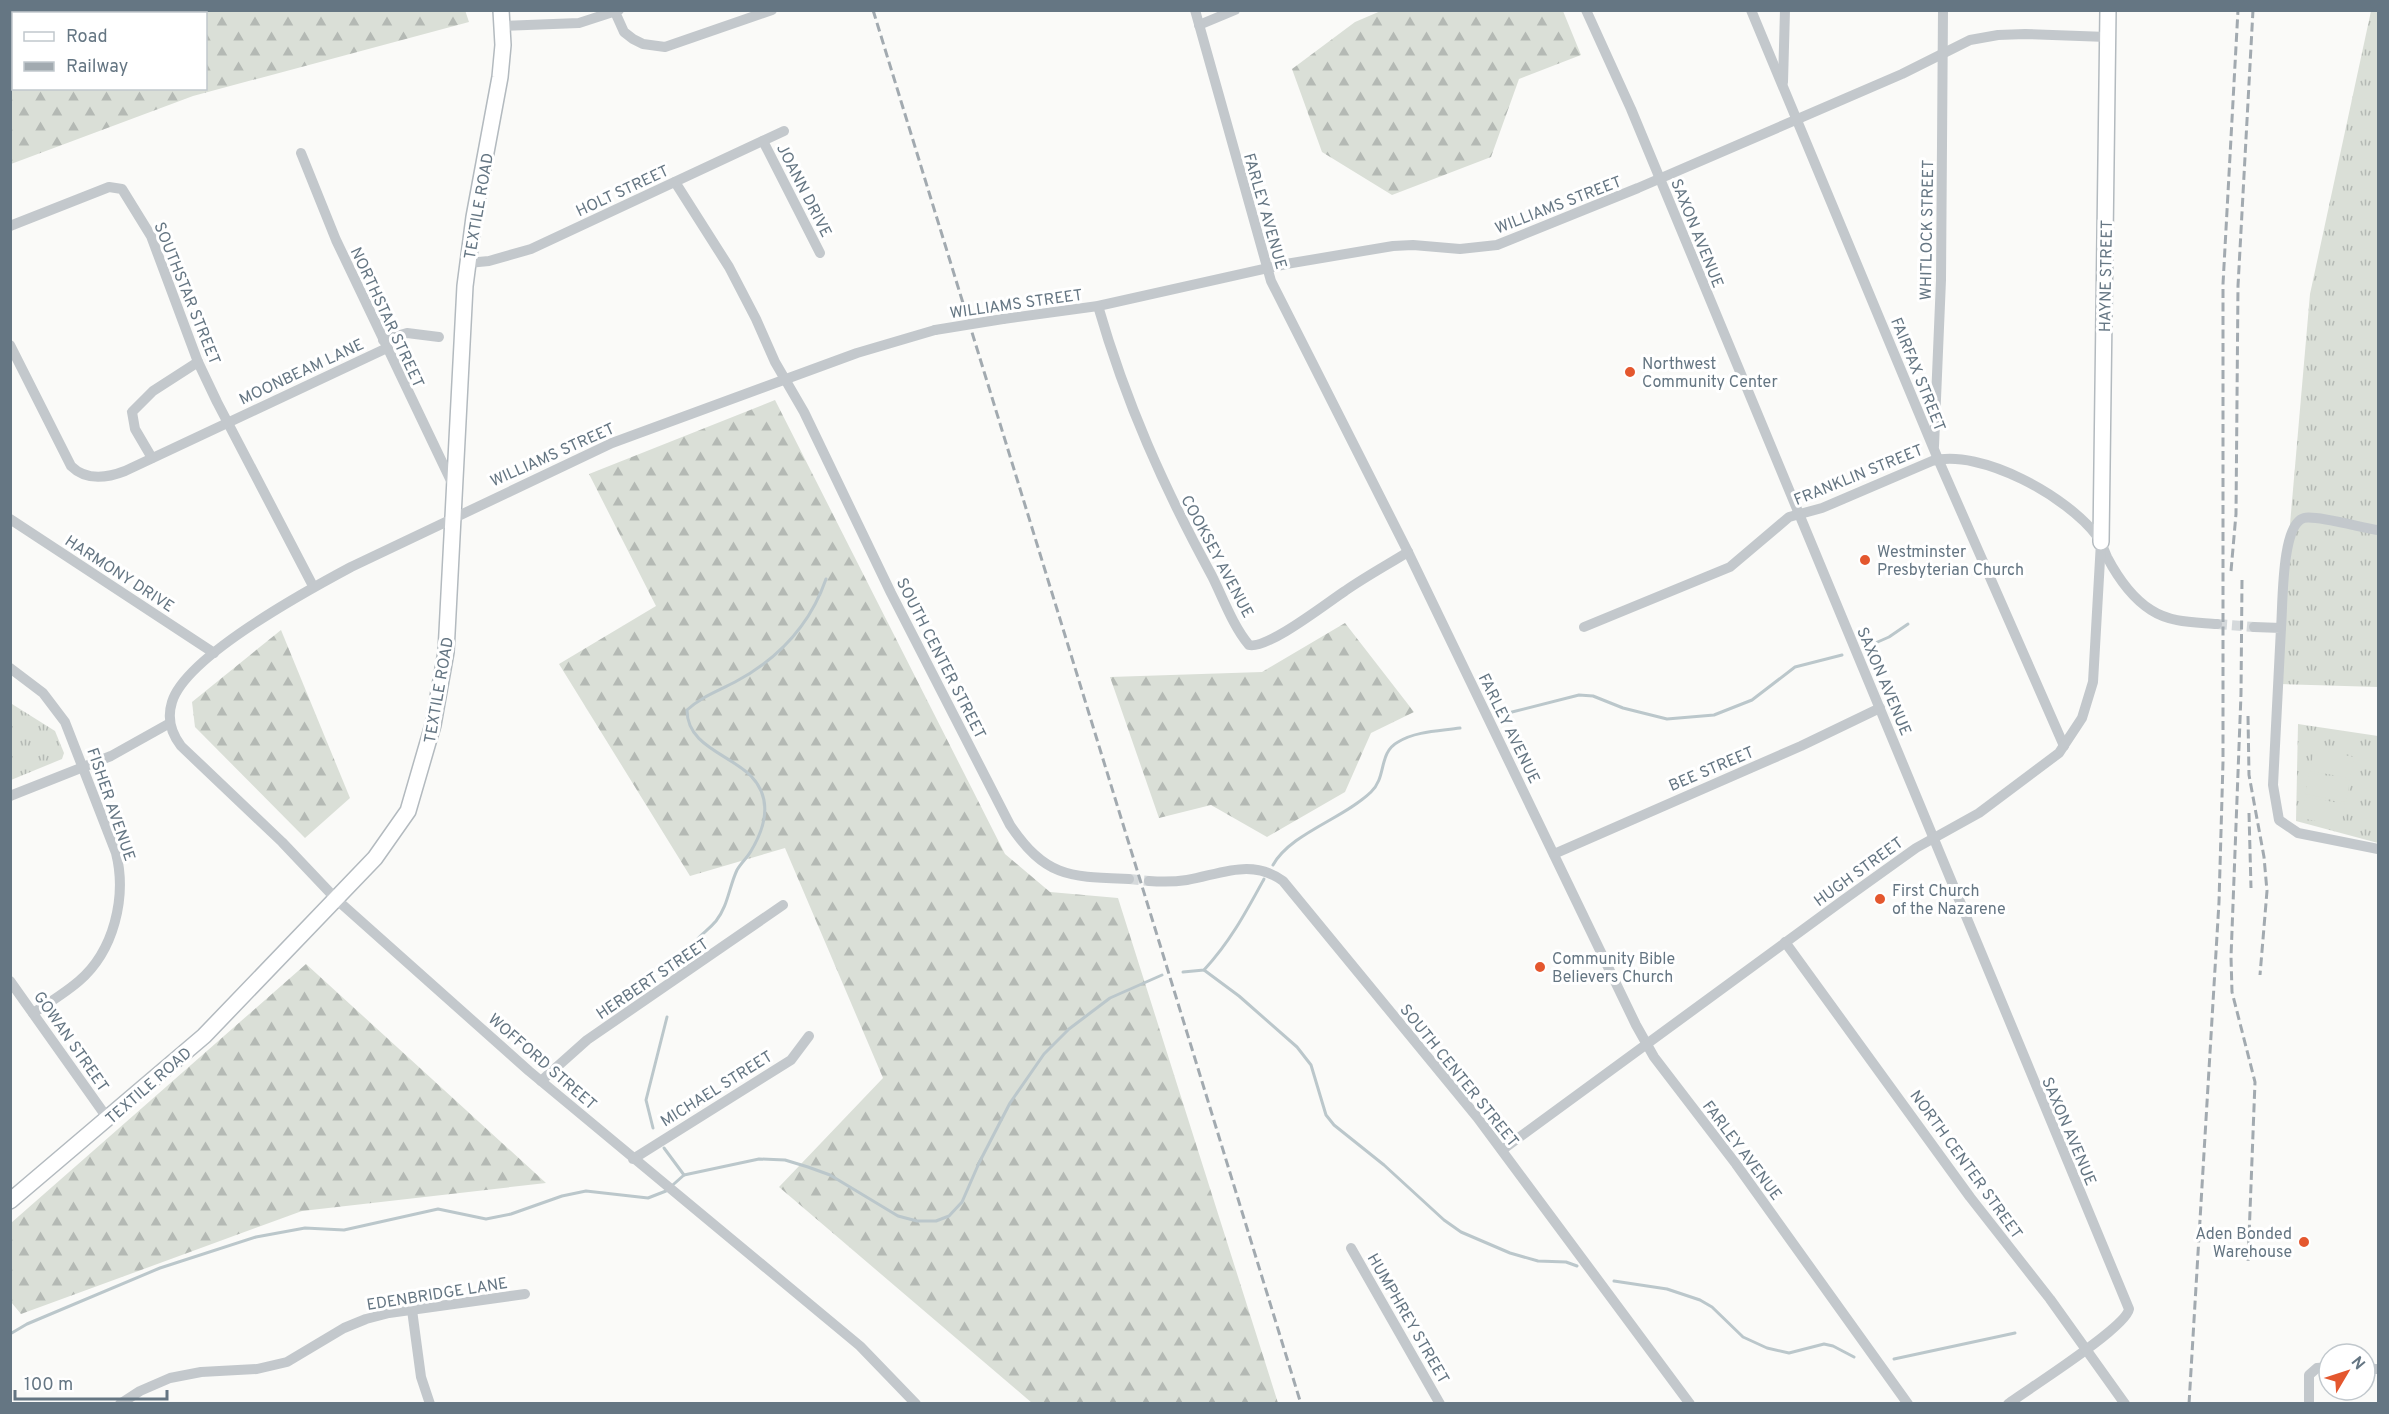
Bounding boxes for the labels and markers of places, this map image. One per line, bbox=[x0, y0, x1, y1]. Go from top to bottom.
place label: Northwest Community Center bbox=[1642, 355, 1778, 393]
marker: Northwest Community Center bbox=[1623, 365, 1637, 379]
place label: Westminster Presbyterian Church bbox=[1877, 543, 2024, 581]
marker: Westminster Presbyterian Church bbox=[1858, 553, 1872, 567]
place label: First Church of the Nazarene bbox=[1892, 882, 2006, 920]
marker: First Church of the Nazarene bbox=[1873, 892, 1887, 906]
place label: Community Bible Believers Church bbox=[1552, 950, 1675, 988]
marker: Community Bible Believers Church bbox=[1533, 960, 1547, 974]
place label: Aden Bonded Warehouse bbox=[2195, 1225, 2292, 1263]
marker: Aden Bonded Warehouse bbox=[2297, 1235, 2311, 1249]

